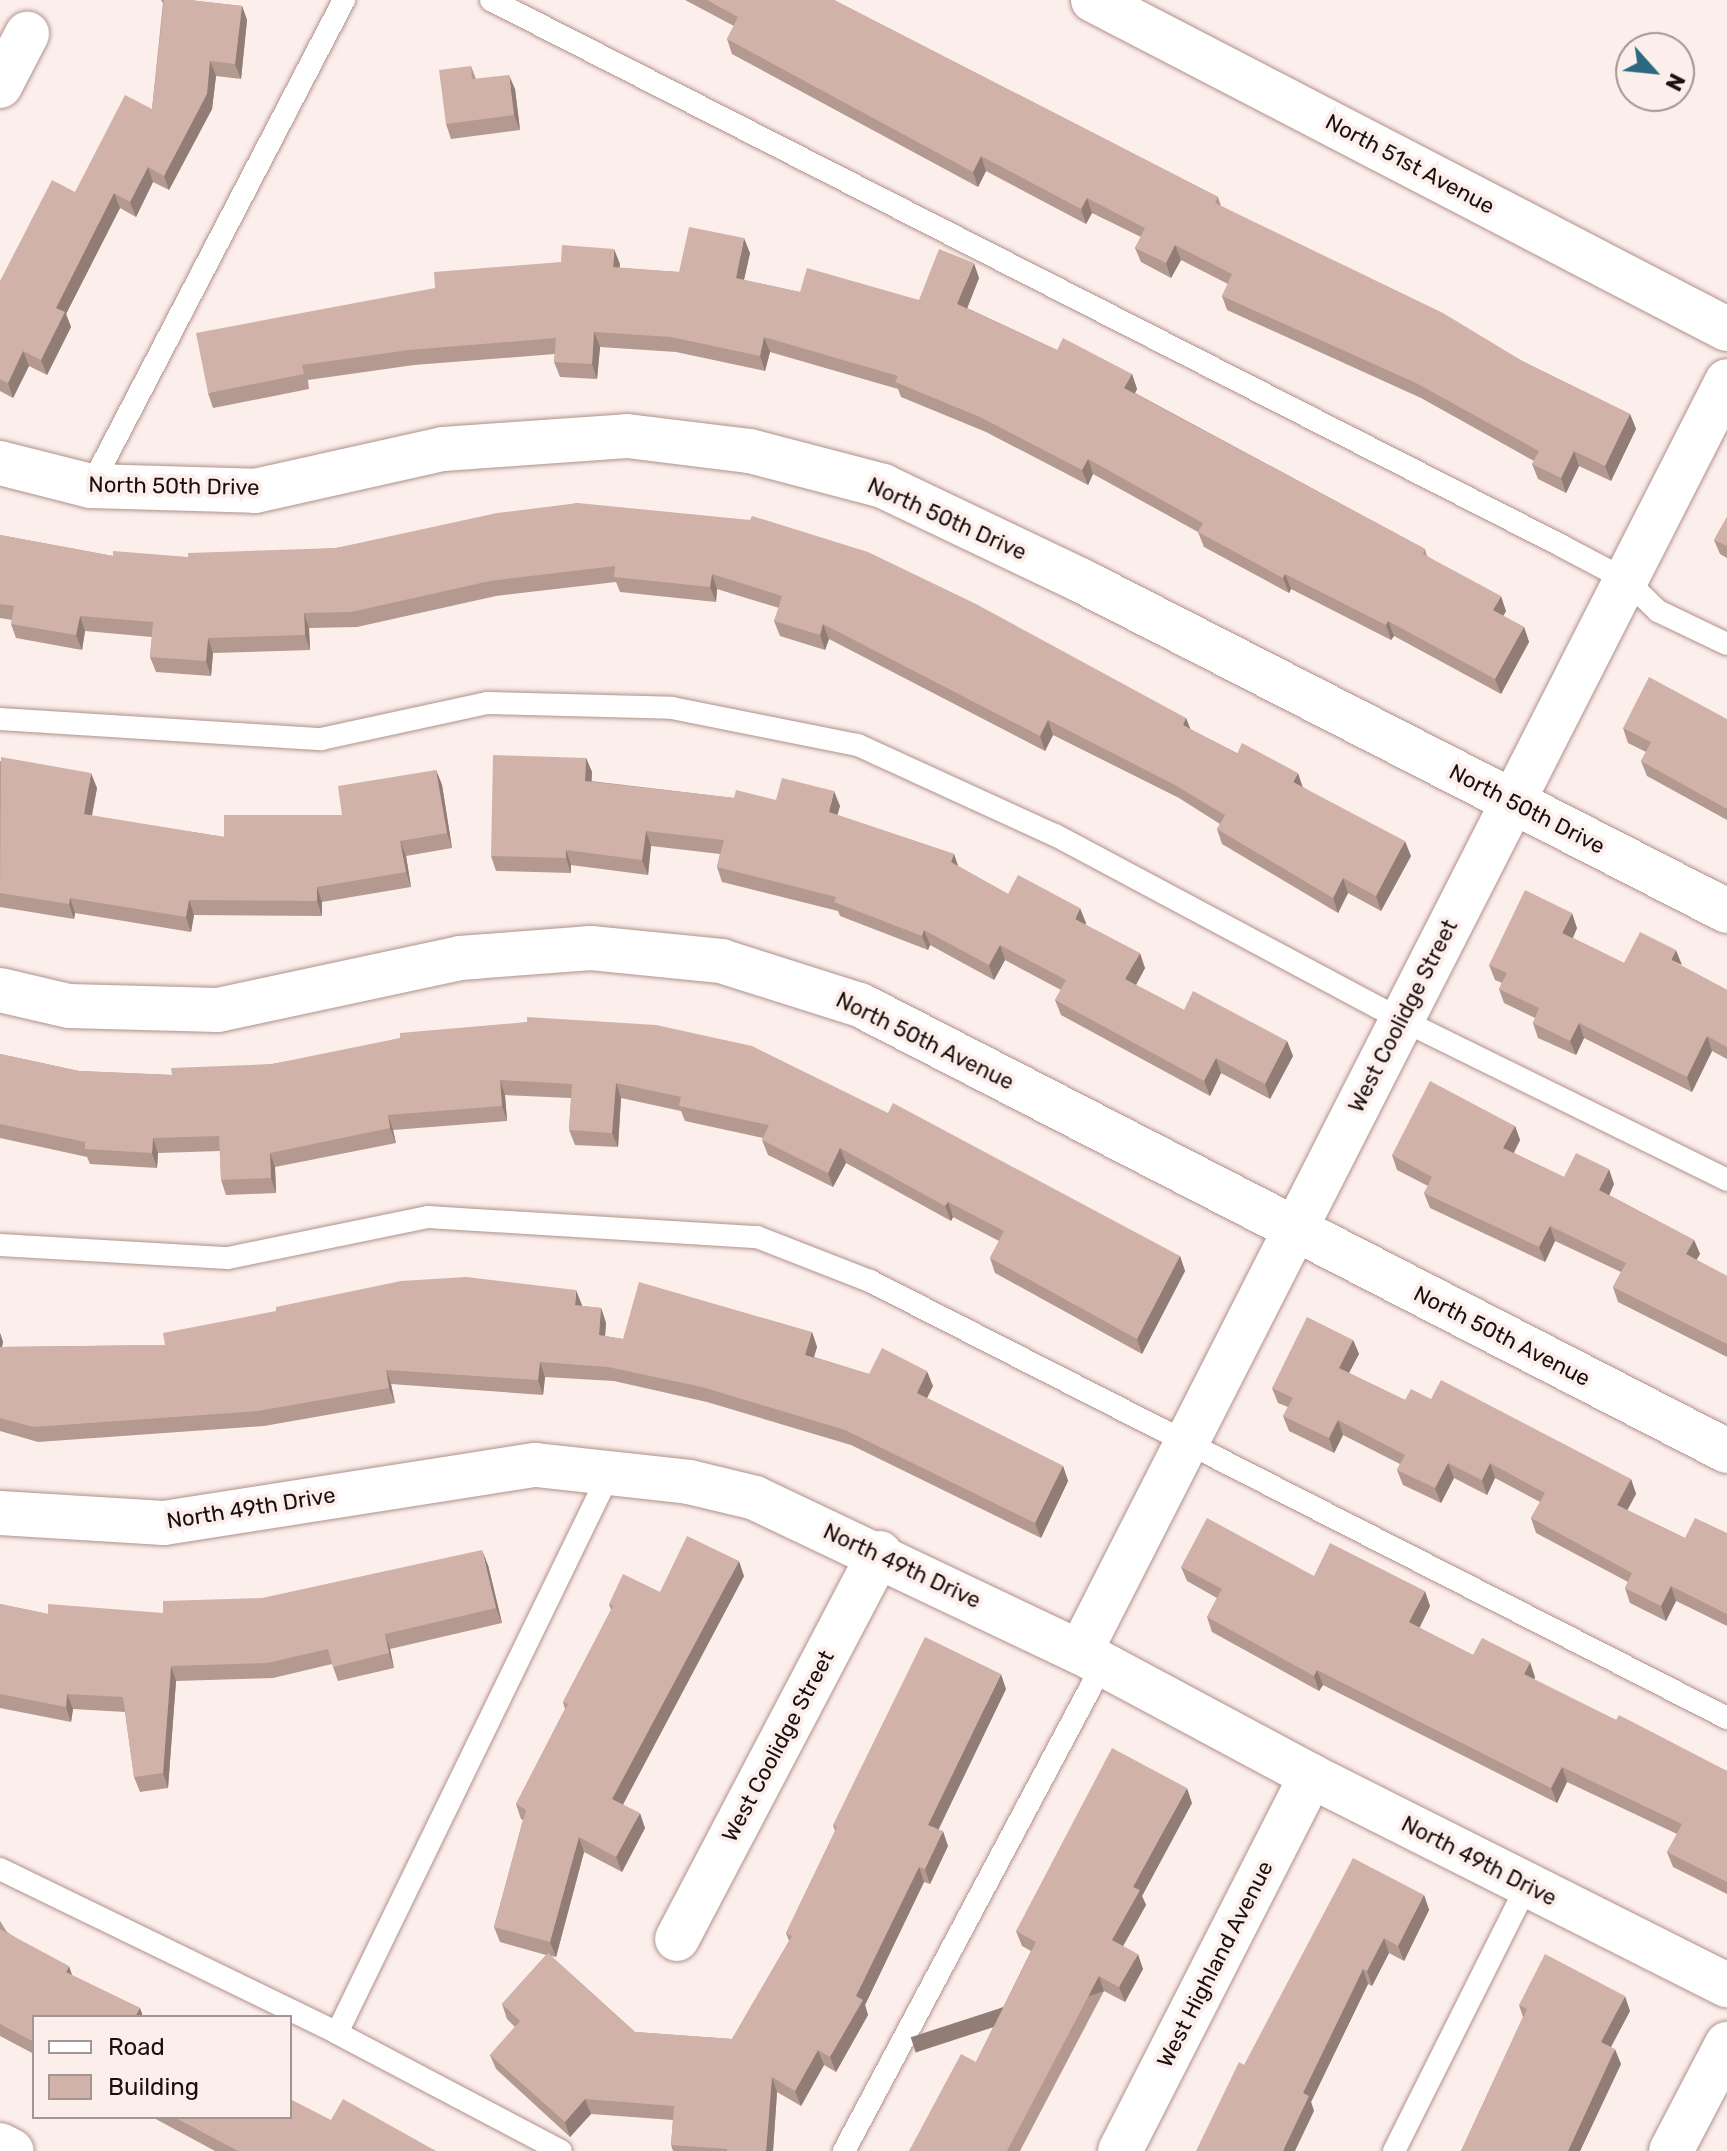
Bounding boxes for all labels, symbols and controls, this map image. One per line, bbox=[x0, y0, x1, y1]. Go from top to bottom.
north arrow bbox=[1615, 32, 1695, 112]
text: N bbox=[1659, 69, 1691, 95]
street label: North 51st Avenue bbox=[1321, 108, 1499, 220]
street label: North 50th Drive bbox=[88, 471, 260, 501]
street label: North 50th Drive bbox=[864, 472, 1030, 566]
street label: North 50th Drive bbox=[1445, 758, 1609, 860]
street label: West Coolidge Street bbox=[1343, 915, 1463, 1117]
street label: North 50th Avenue bbox=[832, 986, 1018, 1096]
street label: North 50th Avenue bbox=[1409, 1280, 1595, 1392]
street label: North 49th Drive bbox=[165, 1482, 337, 1534]
street label: North 49th Drive bbox=[819, 1518, 985, 1614]
street label: West Coolidge Street bbox=[716, 1646, 840, 1846]
street label: North 49th Drive bbox=[1397, 1811, 1561, 1911]
street label: West Highland Avenue bbox=[1151, 1856, 1279, 2072]
legend bbox=[32, 2015, 292, 2119]
text: Road bbox=[108, 2033, 165, 2061]
text: Building bbox=[108, 2073, 199, 2101]

